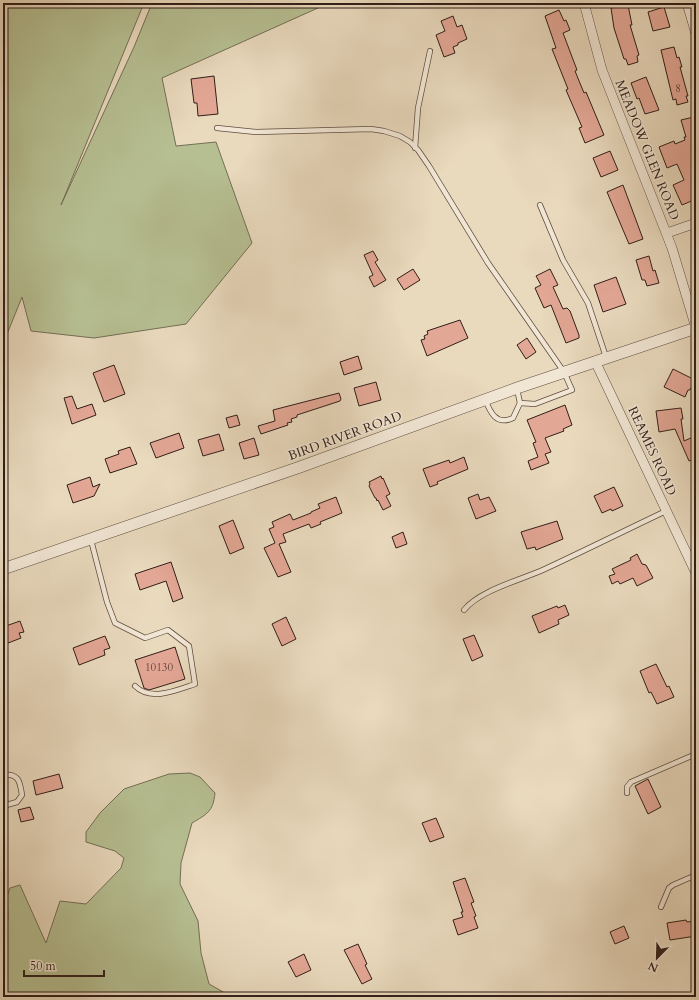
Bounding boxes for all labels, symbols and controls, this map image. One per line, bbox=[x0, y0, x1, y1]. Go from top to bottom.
street label: MEADOW GLEN ROAD bbox=[611, 77, 683, 223]
house number: 8 bbox=[675, 81, 681, 96]
street label: REAMES ROAD bbox=[623, 403, 681, 499]
street label: BIRD RIVER ROAD bbox=[286, 407, 404, 465]
house number: 10130 bbox=[145, 660, 173, 675]
north arrow bbox=[637, 938, 677, 978]
scale bar bbox=[24, 952, 104, 978]
text: 50 m bbox=[30, 958, 57, 974]
text: N bbox=[646, 958, 661, 976]

